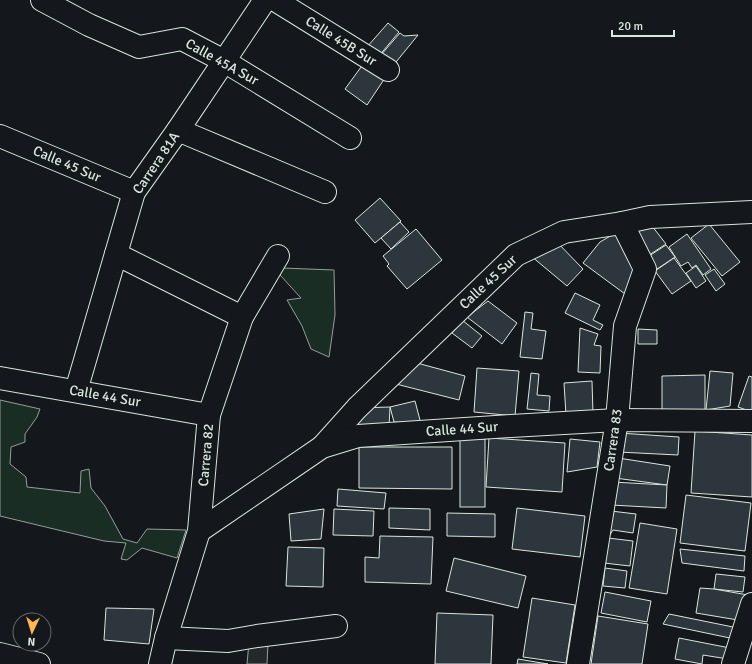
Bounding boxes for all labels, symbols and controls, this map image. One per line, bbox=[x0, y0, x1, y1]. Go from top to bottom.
street label: Calle 45B Sur bbox=[302, 12, 380, 70]
scale bar bbox=[612, 12, 674, 38]
text: 20 m bbox=[618, 19, 643, 34]
street label: Calle 45A Sur bbox=[183, 35, 262, 89]
street label: Carrera 81A bbox=[129, 128, 183, 197]
street label: Calle 45 Sur bbox=[30, 142, 104, 186]
street label: Calle 45 Sur bbox=[456, 251, 521, 313]
street label: Calle 44 Sur bbox=[68, 381, 143, 411]
street label: Carrera 83 bbox=[600, 408, 626, 472]
street label: Calle 44 Sur bbox=[425, 418, 499, 440]
street label: Carrera 82 bbox=[195, 423, 217, 487]
north arrow bbox=[12, 612, 52, 652]
text: N bbox=[27, 635, 36, 648]

